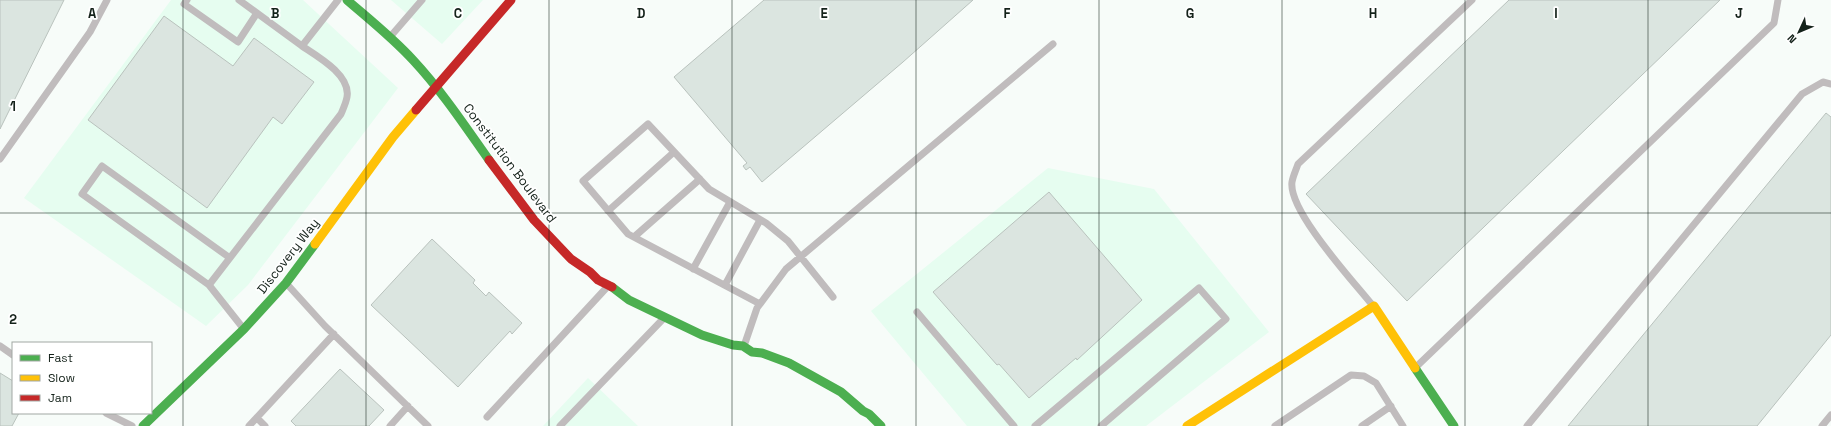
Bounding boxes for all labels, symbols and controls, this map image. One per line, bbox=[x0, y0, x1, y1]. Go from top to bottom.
text: A bbox=[88, 5, 97, 22]
text: B bbox=[271, 5, 280, 22]
text: C bbox=[454, 5, 462, 22]
text: D bbox=[637, 5, 646, 22]
text: E bbox=[820, 5, 828, 22]
text: F bbox=[1004, 5, 1011, 22]
text: G bbox=[1186, 5, 1194, 22]
text: H bbox=[1369, 5, 1377, 22]
text: I bbox=[1554, 5, 1558, 22]
text: J bbox=[1735, 5, 1743, 22]
north arrow bbox=[1779, 12, 1819, 52]
text: N bbox=[1784, 31, 1799, 46]
text: 1 bbox=[10, 98, 16, 115]
street label: Constitution Boulevard bbox=[460, 100, 560, 226]
street label: Discovery Way bbox=[253, 215, 323, 297]
text: 2 bbox=[9, 311, 17, 328]
legend bbox=[12, 342, 152, 414]
text: Fast bbox=[48, 350, 73, 366]
text: Slow bbox=[48, 370, 75, 386]
text: Jam bbox=[48, 390, 72, 406]

